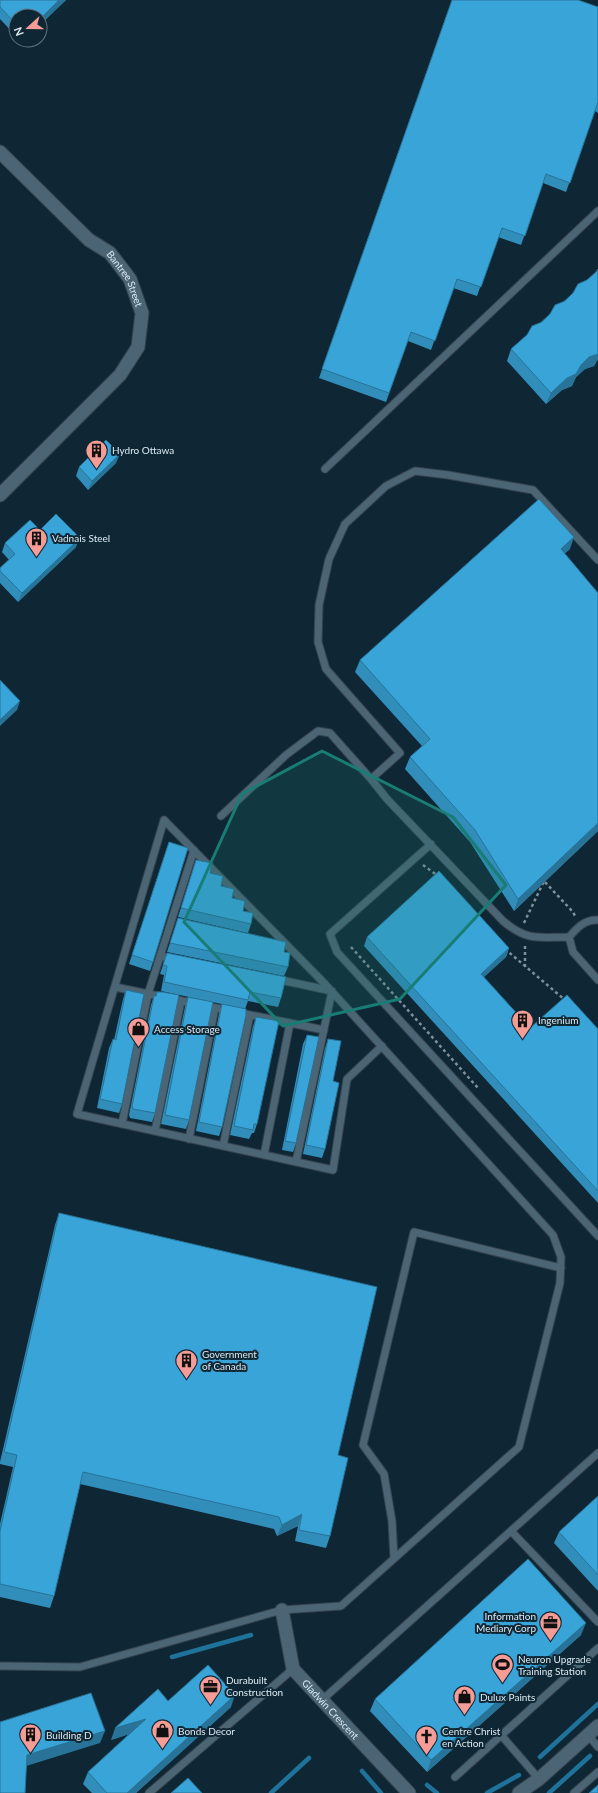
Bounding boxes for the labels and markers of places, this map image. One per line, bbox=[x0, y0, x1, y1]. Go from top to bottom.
building icon: Hydro Ottawa bbox=[83, 437, 109, 470]
place label: Hydro Ottawa bbox=[112, 444, 174, 456]
building icon: Vadnais Steel bbox=[23, 525, 49, 558]
place label: Vadnais Steel bbox=[52, 532, 110, 544]
building icon: Ingenium bbox=[509, 1007, 535, 1040]
place label: Ingenium bbox=[538, 1014, 579, 1026]
shop icon: Access Storage bbox=[126, 1016, 152, 1049]
place label: Access Storage bbox=[154, 1023, 220, 1035]
building icon: Government of Canada bbox=[174, 1347, 200, 1380]
place label: Government of Canada bbox=[202, 1348, 257, 1372]
office icon: Information Mediary Corp bbox=[538, 1609, 564, 1642]
place label: Information Mediary Corp bbox=[476, 1610, 536, 1634]
sports icon: Neuron Upgrade Training Station bbox=[490, 1652, 516, 1685]
place label: Neuron Upgrade Training Station bbox=[518, 1653, 591, 1677]
office icon: Durabuilt Construction bbox=[197, 1673, 223, 1706]
place label: Durabuilt Construction bbox=[226, 1674, 283, 1698]
shop icon: Dulux Paints bbox=[452, 1684, 478, 1717]
place label: Dulux Paints bbox=[480, 1691, 535, 1703]
shop icon: Bonds Decor bbox=[150, 1718, 176, 1751]
building icon: Building D bbox=[18, 1722, 44, 1755]
church icon: Centre Christ en Action bbox=[413, 1724, 439, 1757]
place label: Bonds Decor bbox=[178, 1725, 235, 1737]
place label: Centre Christ en Action bbox=[442, 1725, 501, 1749]
place label: Building D bbox=[46, 1729, 92, 1741]

